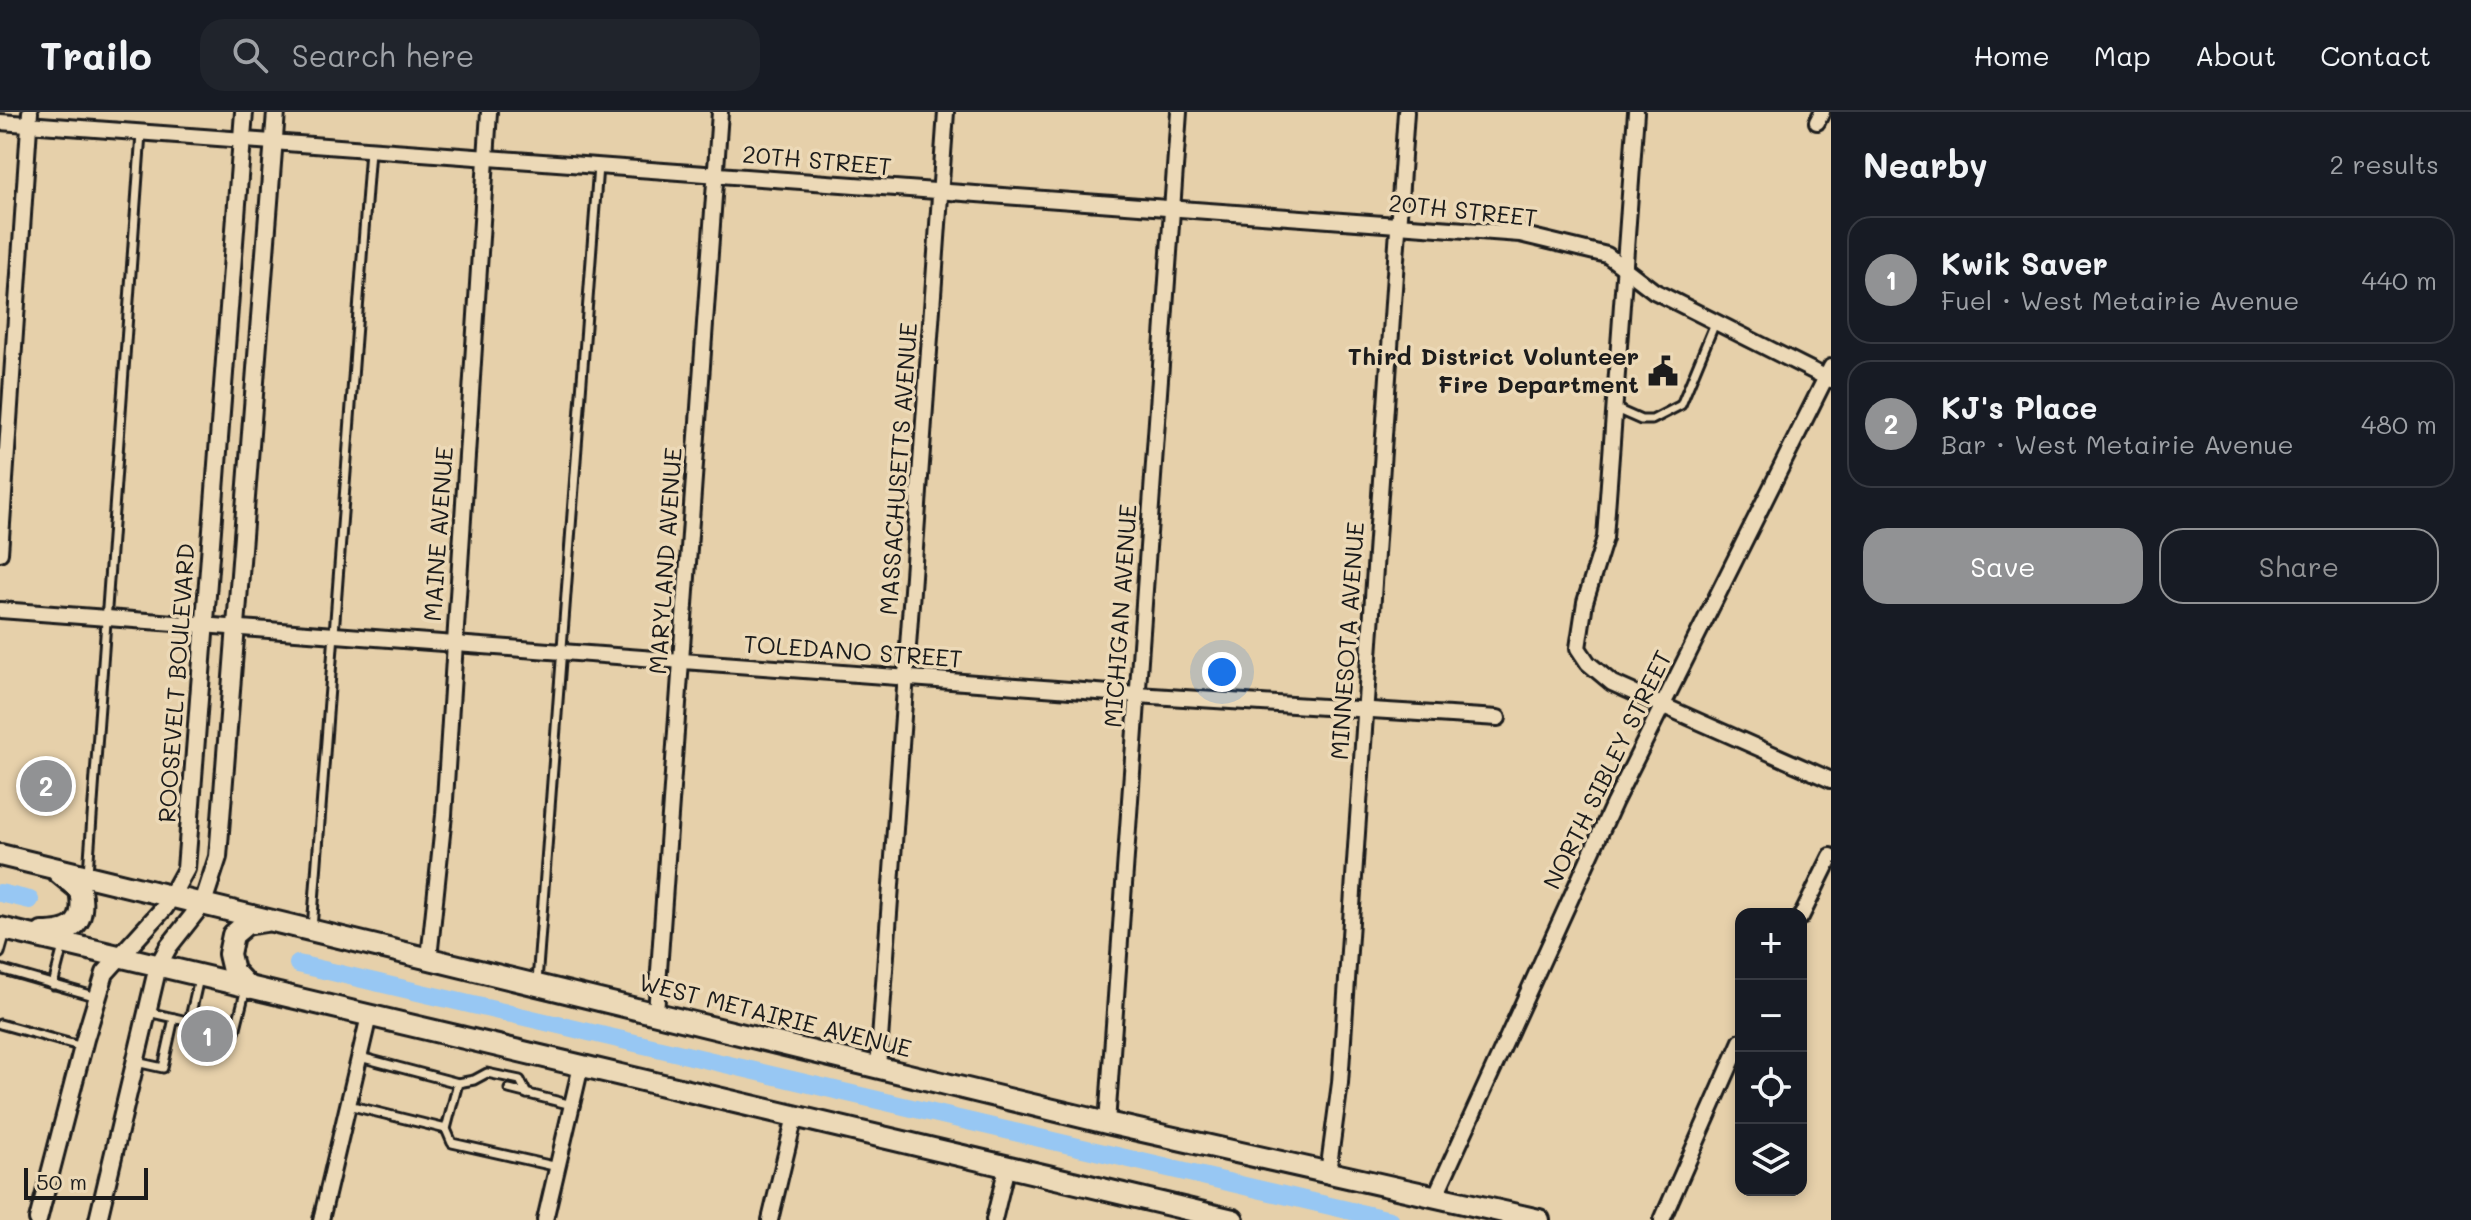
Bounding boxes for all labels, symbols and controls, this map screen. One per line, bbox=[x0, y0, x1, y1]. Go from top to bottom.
search box bbox=[200, 19, 760, 91]
text: Trailo bbox=[40, 30, 152, 80]
icon: search bbox=[228, 33, 272, 77]
text: Search here bbox=[292, 35, 474, 75]
text: Home bbox=[1974, 37, 2050, 73]
text: Map bbox=[2094, 37, 2151, 73]
text: About bbox=[2195, 37, 2276, 73]
text: Contact bbox=[2320, 37, 2431, 73]
street label: 20TH STREET bbox=[741, 138, 893, 181]
text: Nearby bbox=[1863, 142, 1988, 187]
text: 2 results bbox=[2330, 147, 2439, 181]
street label: 20TH STREET bbox=[1387, 186, 1539, 233]
text: Kwik Saver bbox=[1941, 243, 2108, 283]
text: 1 bbox=[1885, 263, 1897, 297]
text: 440 m bbox=[2361, 263, 2437, 297]
text: Fuel · West Metairie Avenue bbox=[1941, 283, 2299, 317]
street label: MASSACHUSETTS AVENUE bbox=[872, 322, 923, 616]
place label: Third District Volunteer Fire Department bbox=[1348, 340, 1639, 399]
public building icon: Third District Volunteer Fire Department bbox=[1646, 354, 1680, 388]
text: KJ's Place bbox=[1941, 387, 2097, 427]
text: 2 bbox=[1884, 407, 1898, 441]
text: 480 m bbox=[2361, 407, 2437, 441]
text: Bar · West Metairie Avenue bbox=[1941, 427, 2293, 461]
street label: MAINE AVENUE bbox=[416, 445, 459, 622]
street label: MARYLAND AVENUE bbox=[641, 446, 688, 676]
street label: MICHIGAN AVENUE bbox=[1096, 503, 1143, 729]
street label: MINNESOTA AVENUE bbox=[1323, 521, 1370, 761]
button: Save bbox=[1863, 528, 2143, 604]
button: Share bbox=[2159, 528, 2439, 604]
street label: ROOSEVELT BOULEVARD bbox=[150, 542, 201, 824]
street label: TOLEDANO STREET bbox=[743, 627, 964, 674]
street label: NORTH SIBLEY STREET bbox=[1535, 645, 1678, 894]
your location bbox=[1202, 652, 1242, 692]
pin: 2 bbox=[20, 756, 72, 816]
map controls bbox=[1735, 908, 1807, 1196]
button: + bbox=[1735, 908, 1807, 980]
street label: WEST METAIRIE AVENUE bbox=[636, 966, 915, 1063]
button: − bbox=[1735, 980, 1807, 1052]
pin: 1 bbox=[181, 1006, 233, 1066]
button: locate bbox=[1735, 1052, 1807, 1124]
button: layers bbox=[1735, 1124, 1807, 1196]
scale bar bbox=[24, 1164, 148, 1200]
text: 50 m bbox=[36, 1167, 87, 1196]

